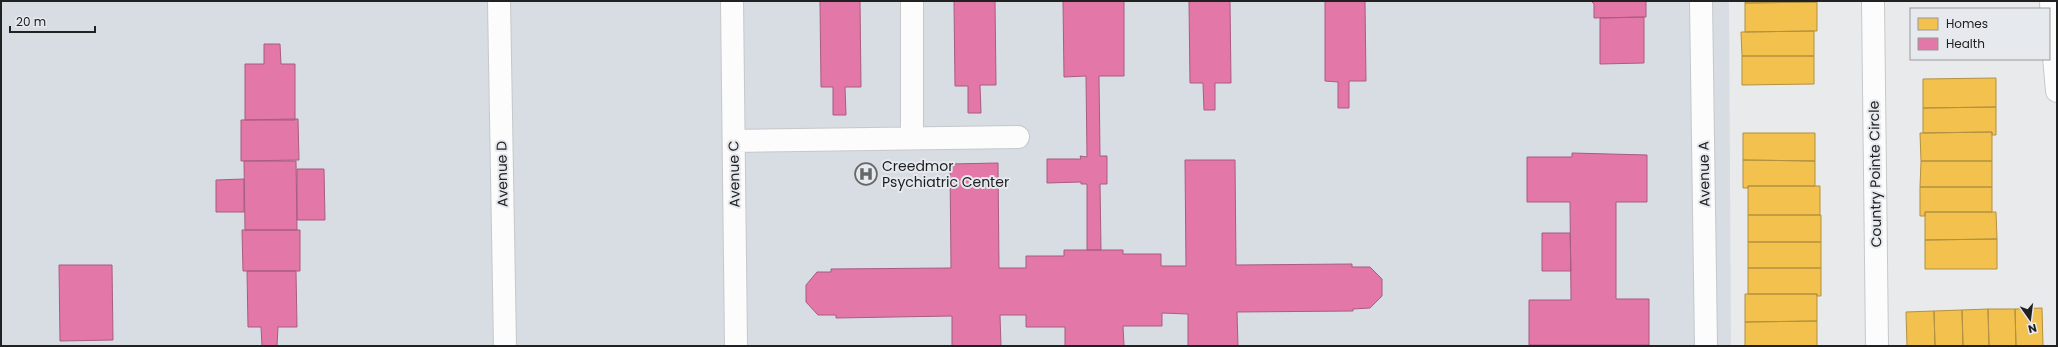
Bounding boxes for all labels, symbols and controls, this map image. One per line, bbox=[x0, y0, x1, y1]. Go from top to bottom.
scale bar bbox=[10, 8, 95, 34]
legend bbox=[1910, 8, 2050, 60]
text: 20 m bbox=[16, 13, 46, 30]
text: Homes bbox=[1946, 15, 1988, 32]
text: Health bbox=[1946, 35, 1985, 52]
street label: Country Pointe Circle bbox=[1864, 100, 1886, 248]
street label: Avenue C bbox=[723, 140, 745, 208]
street label: Avenue D bbox=[491, 141, 513, 207]
street label: Avenue A bbox=[1693, 141, 1715, 207]
place label: Creedmor Psychiatric Center bbox=[882, 156, 1009, 192]
hospital icon: Creedmor Psychiatric Center bbox=[853, 161, 879, 187]
north arrow bbox=[2010, 299, 2050, 339]
text: N bbox=[2026, 320, 2038, 337]

